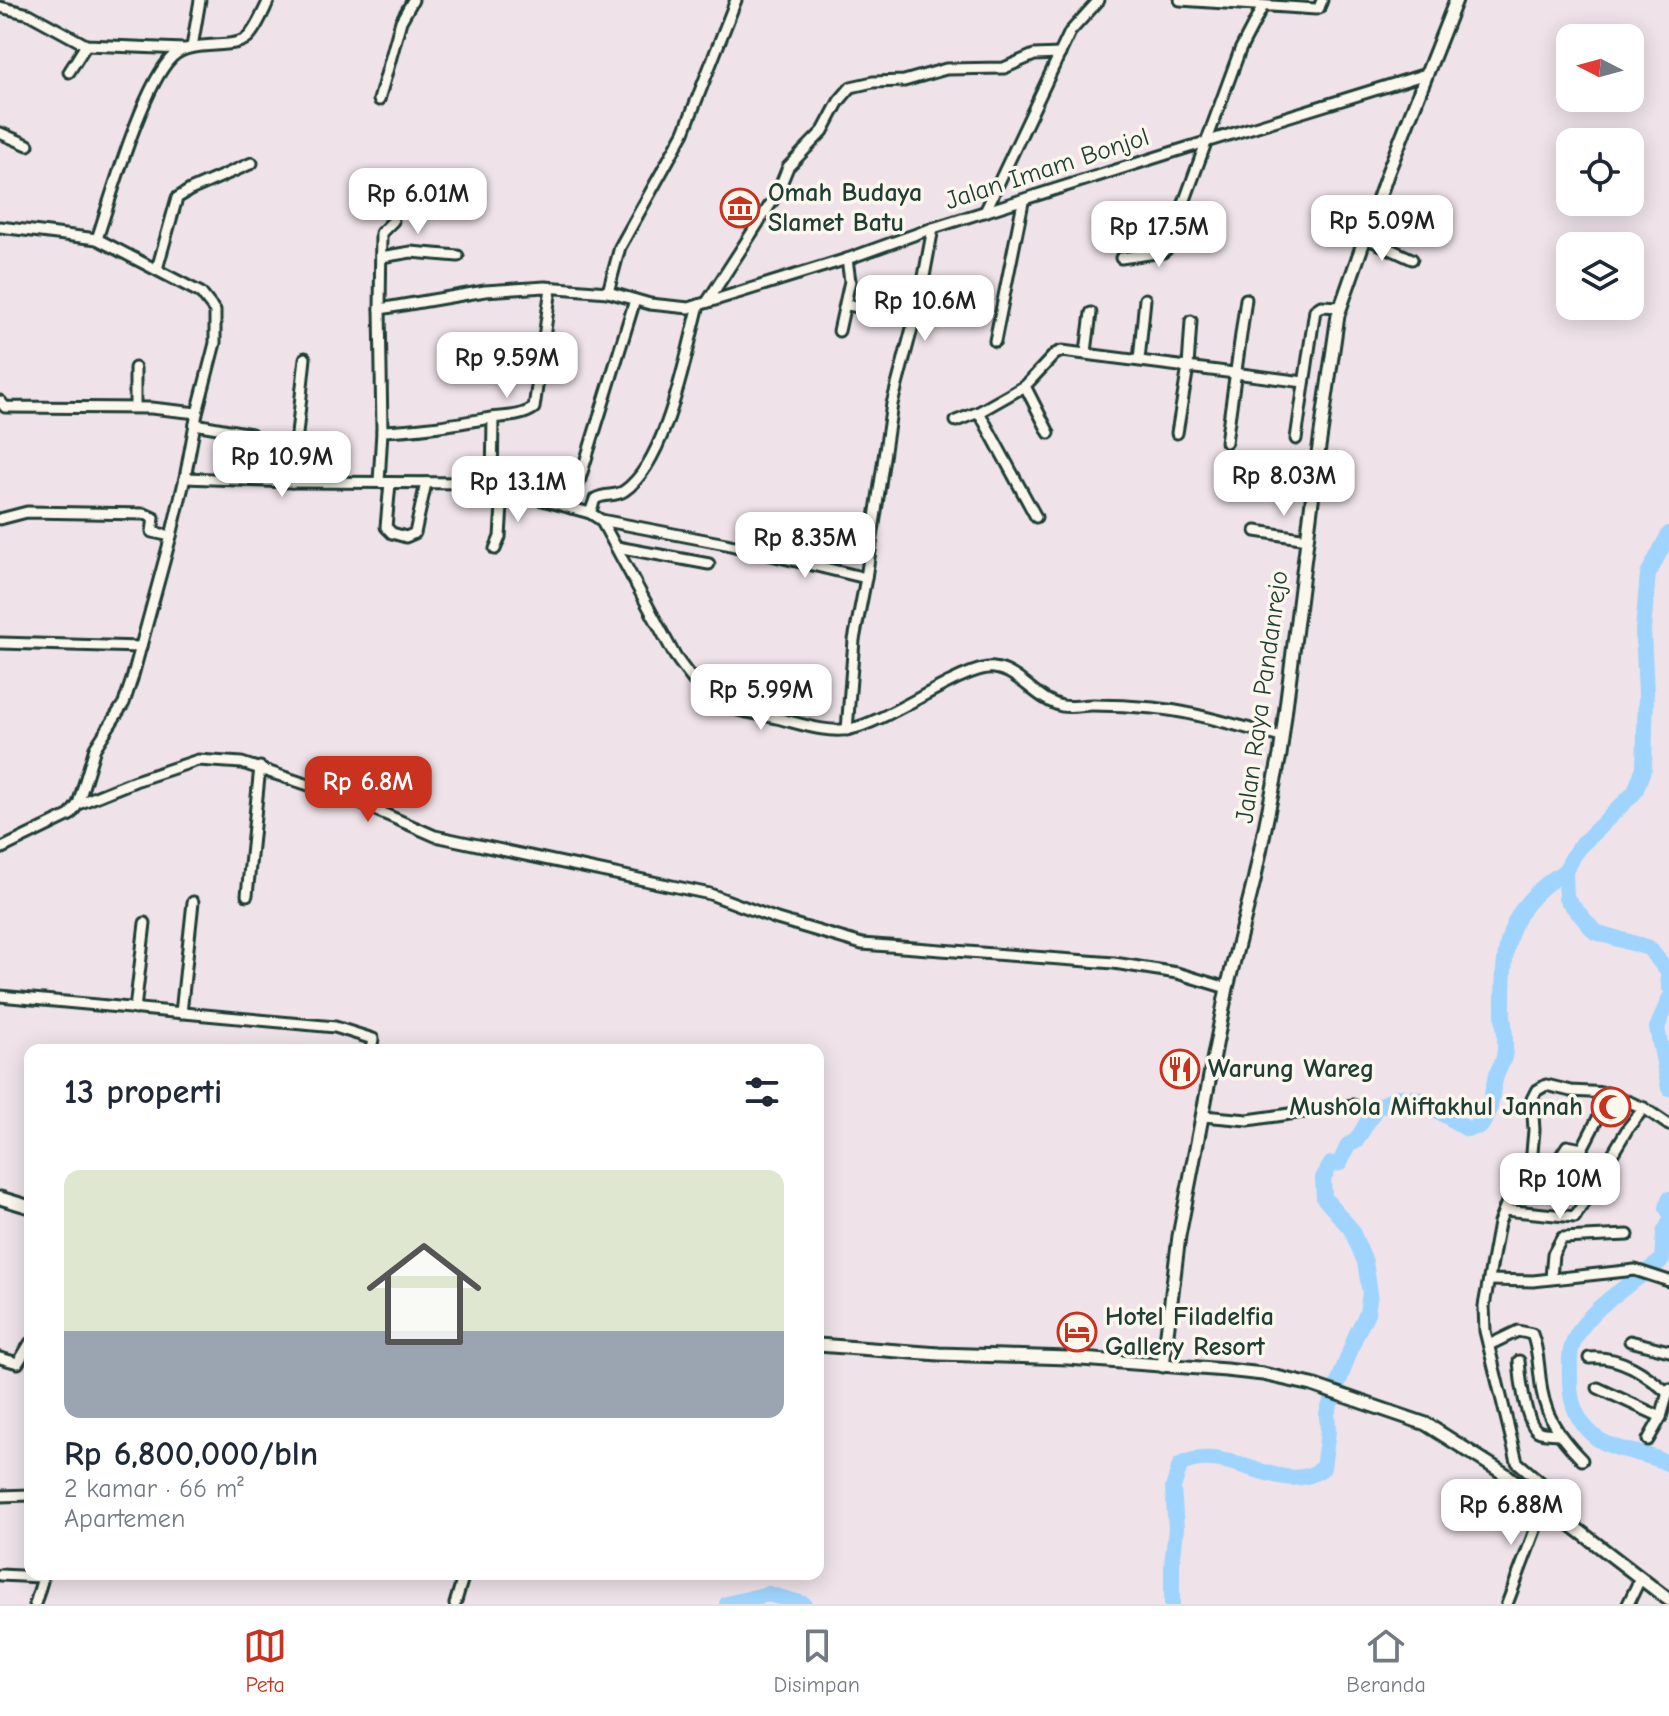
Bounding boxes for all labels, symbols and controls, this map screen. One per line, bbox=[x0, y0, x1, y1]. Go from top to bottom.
north arrow bbox=[1556, 24, 1644, 112]
map controls bbox=[1556, 24, 1644, 320]
street label: Jalan Imam Bonjol bbox=[941, 122, 1153, 216]
button: locate bbox=[1556, 128, 1644, 216]
pin: Rp 6.01M bbox=[335, 168, 501, 236]
place label: Omah Budaya Slamet Batu bbox=[768, 178, 922, 238]
text: Rp 6.01M bbox=[367, 179, 469, 209]
museum icon: Omah Budaya Slamet Batu bbox=[719, 187, 761, 229]
pin: Rp 5.09M bbox=[1299, 195, 1465, 263]
pin: Rp 17.5M bbox=[1076, 201, 1242, 269]
text: Rp 5.09M bbox=[1329, 206, 1435, 236]
text: Rp 17.5M bbox=[1109, 212, 1209, 242]
button: layers bbox=[1556, 232, 1644, 320]
pin: Rp 10.6M bbox=[842, 275, 1008, 343]
text: Rp 10.6M bbox=[874, 286, 976, 316]
pin: Rp 9.59M bbox=[424, 332, 590, 400]
text: Rp 9.59M bbox=[455, 343, 559, 373]
pin: Rp 10.9M bbox=[199, 431, 365, 499]
text: Rp 10.9M bbox=[231, 442, 333, 472]
pin: Rp 8.03M bbox=[1201, 450, 1367, 518]
pin: Rp 13.1M bbox=[435, 456, 601, 524]
text: Rp 8.03M bbox=[1232, 461, 1336, 491]
text: Rp 13.1M bbox=[470, 467, 566, 497]
pin: Rp 8.35M bbox=[722, 512, 888, 580]
text: Rp 8.35M bbox=[753, 523, 857, 553]
street label: Jalan Raya Pandanrejo bbox=[1229, 569, 1295, 825]
pin: Rp 5.99M bbox=[678, 664, 844, 732]
text: Rp 5.99M bbox=[709, 675, 813, 705]
pin: Rp 6.8M bbox=[294, 756, 442, 824]
text: Rp 6.8M bbox=[323, 767, 413, 797]
restaurant icon: Warung Wareg bbox=[1159, 1048, 1201, 1090]
place label: Warung Wareg bbox=[1208, 1054, 1374, 1084]
icon: filters bbox=[740, 1070, 784, 1114]
text: 13 properti bbox=[64, 1072, 222, 1112]
mosque icon: Mushola Miftakhul Jannah bbox=[1590, 1086, 1632, 1128]
place label: Mushola Miftakhul Jannah bbox=[1289, 1092, 1583, 1122]
pin: Rp 10M bbox=[1495, 1153, 1625, 1221]
text: Rp 10M bbox=[1518, 1164, 1602, 1194]
icon: home bbox=[352, 1222, 496, 1366]
place label: Hotel Filadelfia Gallery Resort bbox=[1105, 1302, 1274, 1362]
hotel icon: Hotel Filadelfia Gallery Resort bbox=[1056, 1311, 1098, 1353]
text: Rp 6,800,000/bln bbox=[64, 1434, 318, 1474]
text: 2 kamar · 66 m² bbox=[64, 1474, 244, 1504]
pin: Rp 6.88M bbox=[1428, 1479, 1594, 1547]
text: Rp 6.88M bbox=[1459, 1490, 1563, 1520]
text: Apartemen bbox=[64, 1504, 185, 1534]
tab: Peta bbox=[243, 1624, 287, 1698]
tab: Disimpan bbox=[774, 1624, 860, 1698]
tab: Beranda bbox=[1346, 1624, 1426, 1698]

